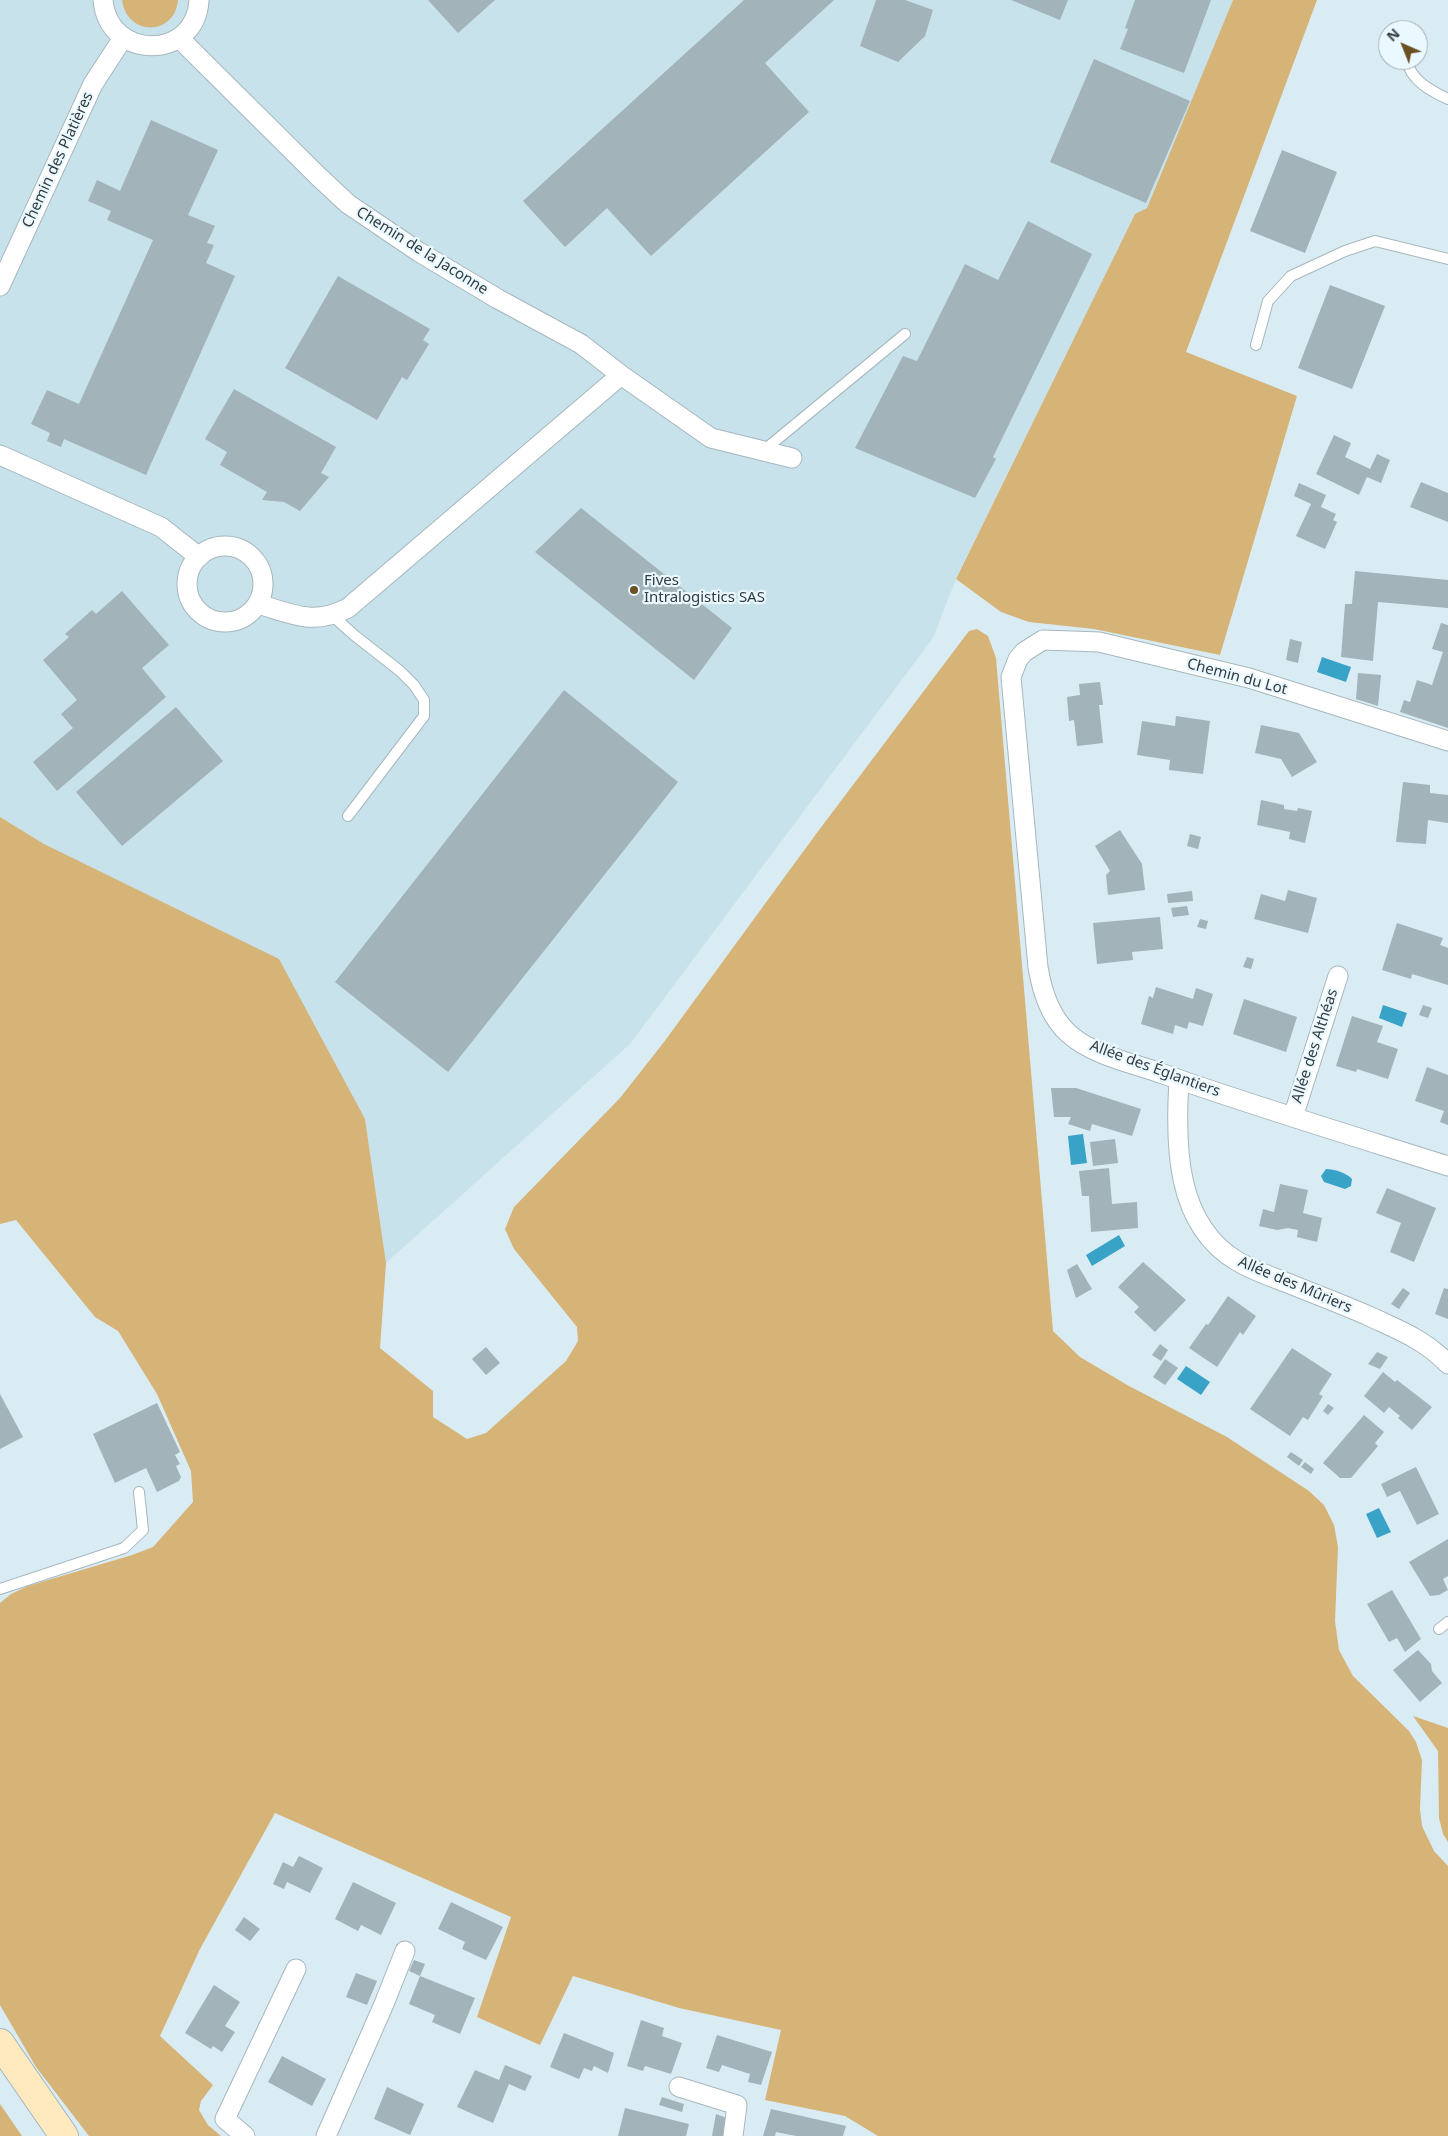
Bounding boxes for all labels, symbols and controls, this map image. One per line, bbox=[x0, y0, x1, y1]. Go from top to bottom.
north arrow bbox=[1378, 20, 1428, 70]
text: N bbox=[1382, 24, 1404, 45]
street label: Chemin des Platières bbox=[19, 89, 97, 231]
street label: Chemin de la Jaconne bbox=[353, 203, 491, 299]
place label: Fives Intralogistics SAS bbox=[644, 572, 765, 607]
marker: Fives Intralogistics SAS bbox=[628, 584, 640, 596]
street label: Chemin du Lot bbox=[1185, 655, 1289, 699]
street label: Allée des Althéas bbox=[1288, 987, 1342, 1105]
street label: Allée des Églantiers bbox=[1087, 1037, 1223, 1101]
street label: Allée des Mûriers bbox=[1235, 1253, 1355, 1317]

